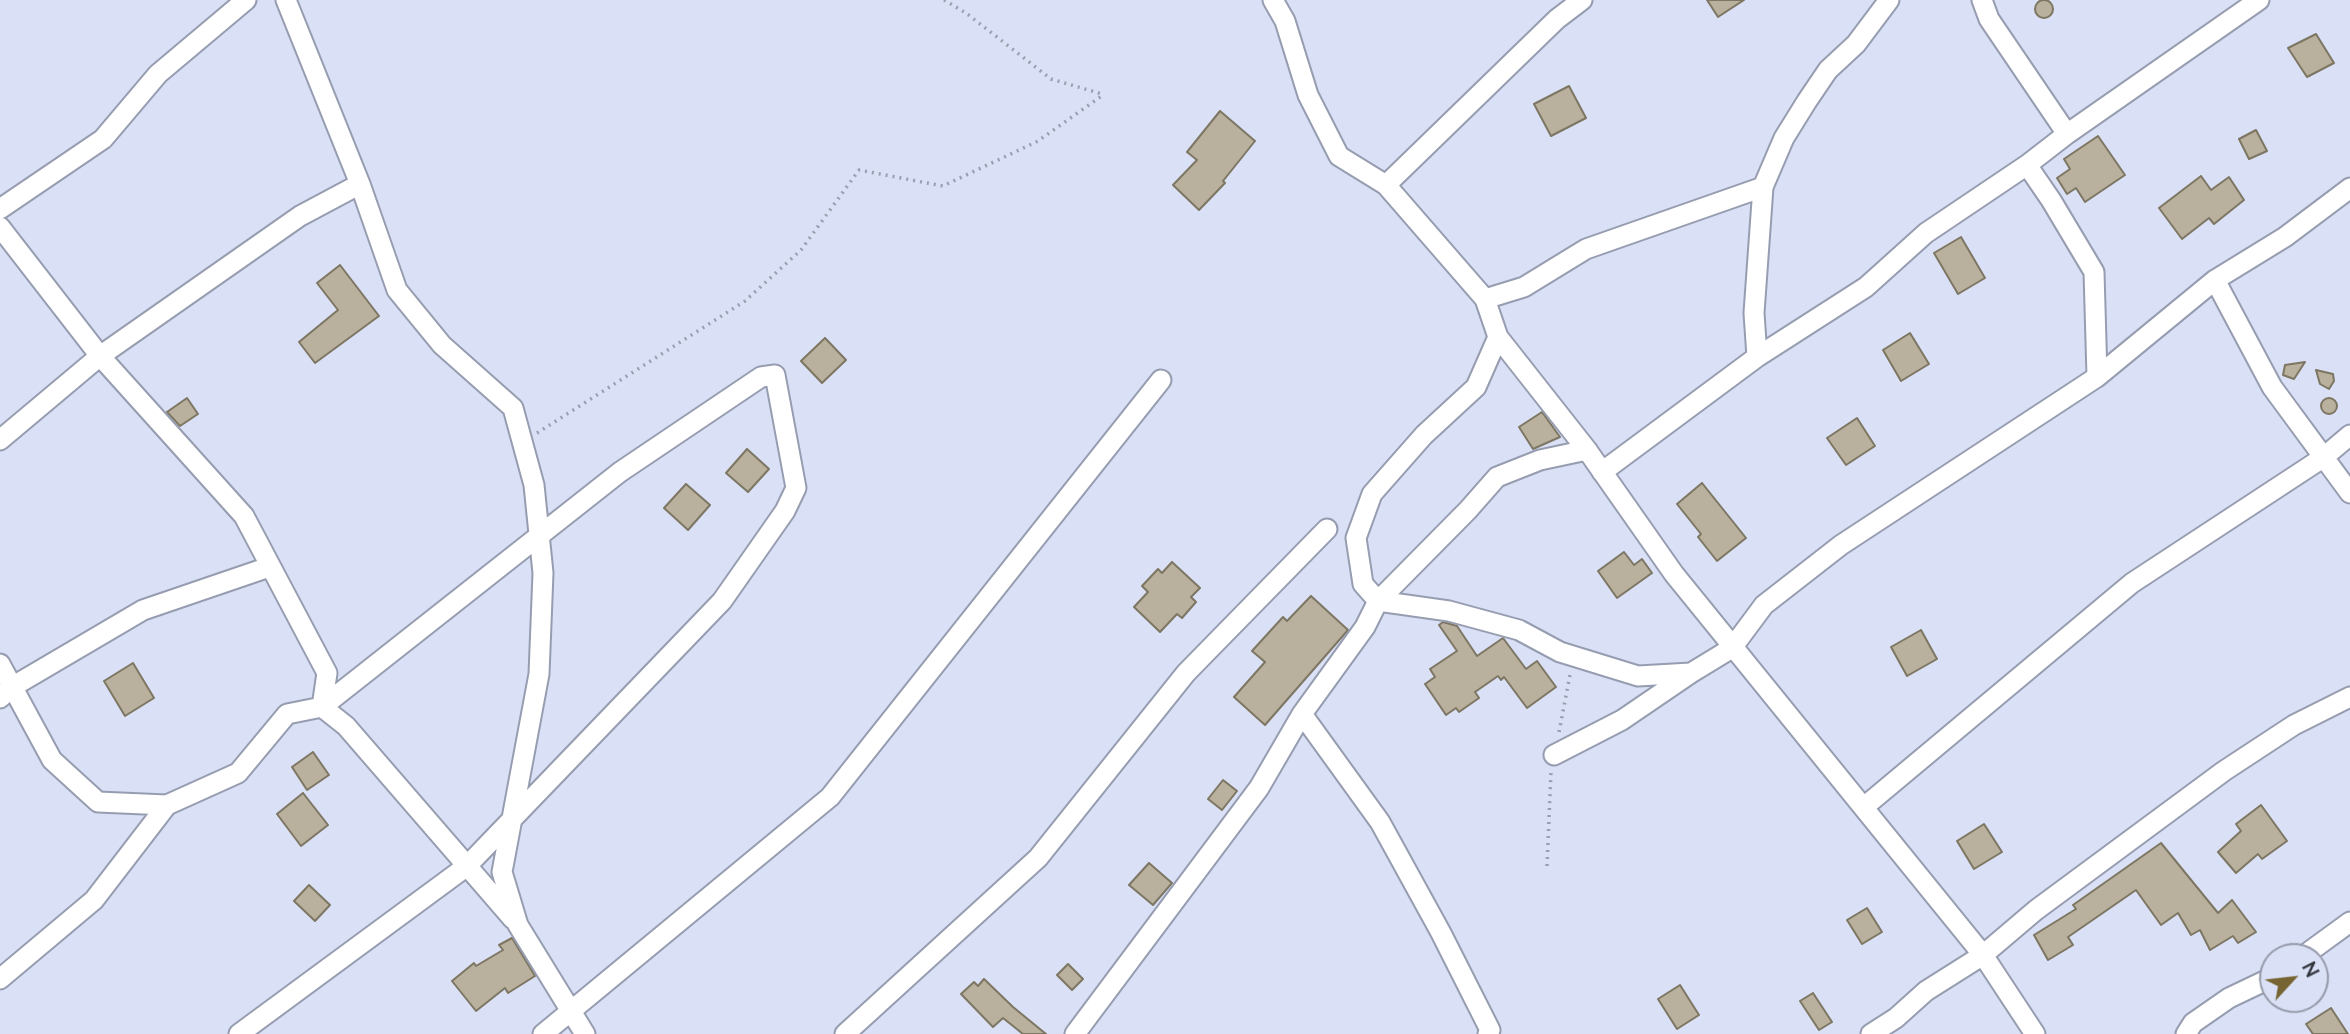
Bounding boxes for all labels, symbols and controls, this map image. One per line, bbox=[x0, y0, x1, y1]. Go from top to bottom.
north arrow bbox=[2259, 943, 2329, 1013]
text: N bbox=[2297, 958, 2325, 981]

